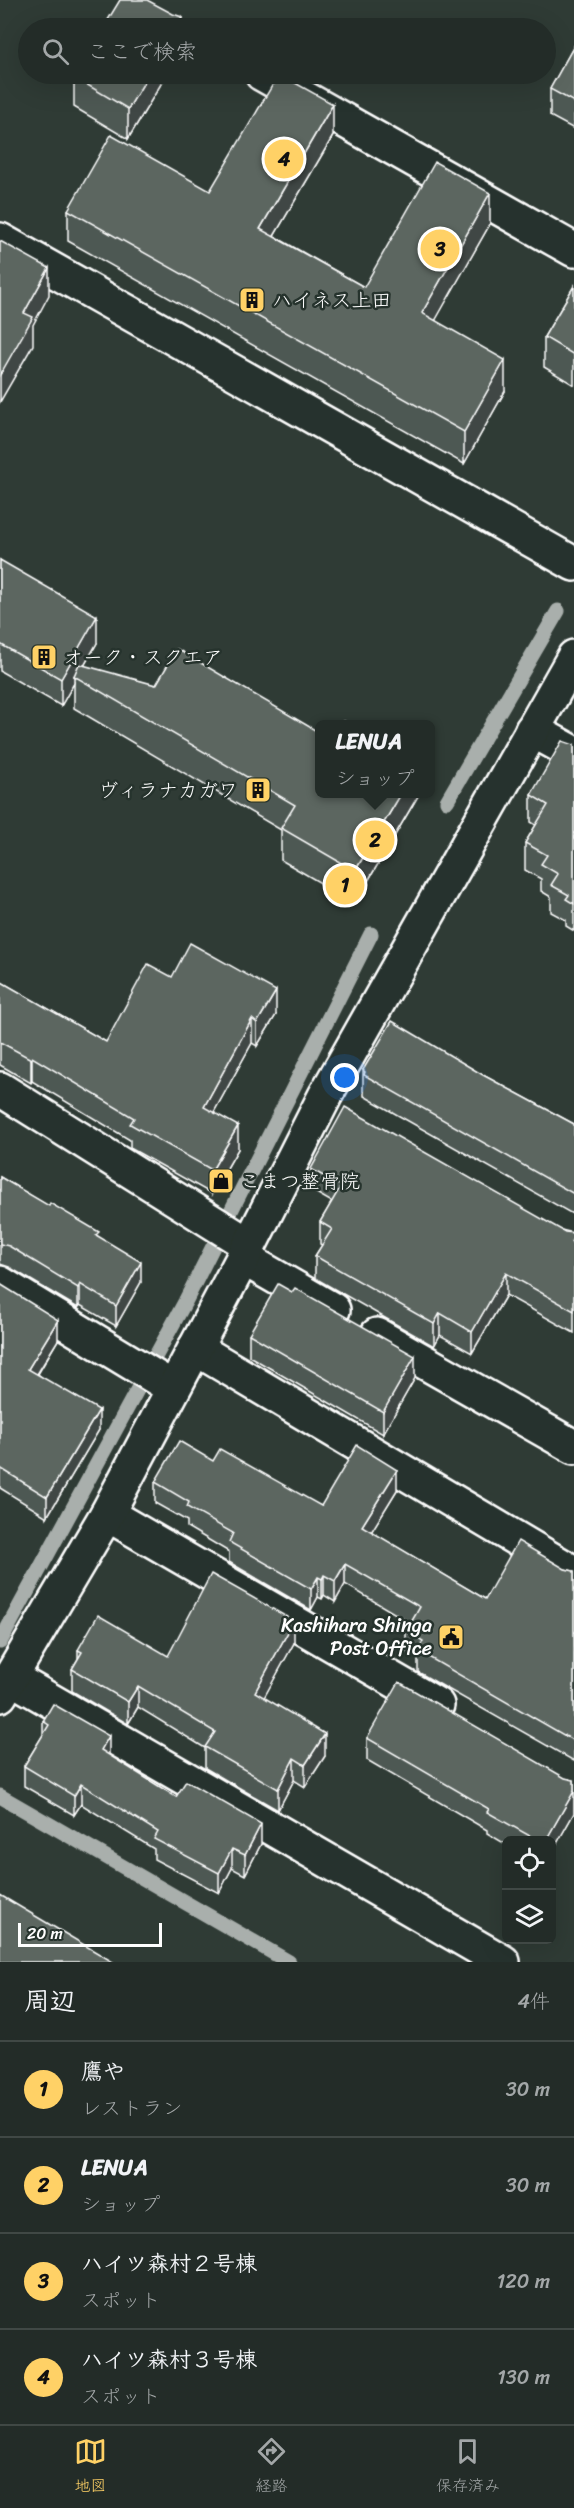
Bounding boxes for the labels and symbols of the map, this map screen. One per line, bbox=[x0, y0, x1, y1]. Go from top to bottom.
pin: 4 bbox=[264, 136, 304, 182]
pin: 3 bbox=[420, 226, 460, 272]
place label: ハイネス上田 bbox=[272, 283, 392, 318]
building icon: ハイネス上田 bbox=[237, 285, 267, 315]
place label: オーク・スクエア bbox=[63, 640, 223, 675]
building icon: オーク・スクエア bbox=[29, 642, 59, 672]
place label: ヴィラナカガワ bbox=[98, 773, 238, 808]
building icon: ヴィラナカガワ bbox=[243, 775, 273, 805]
pin: 2 bbox=[356, 818, 394, 862]
pin: 1 bbox=[326, 862, 364, 908]
your location bbox=[330, 1063, 359, 1092]
place label: こまつ整骨院 bbox=[240, 1164, 360, 1199]
shop icon: こまつ整骨院 bbox=[206, 1166, 236, 1196]
place label: Kashihara Shinga Post Office bbox=[281, 1608, 432, 1666]
public building icon: Kashihara Shinga Post Office bbox=[436, 1622, 466, 1652]
scale bar bbox=[18, 1920, 162, 1948]

